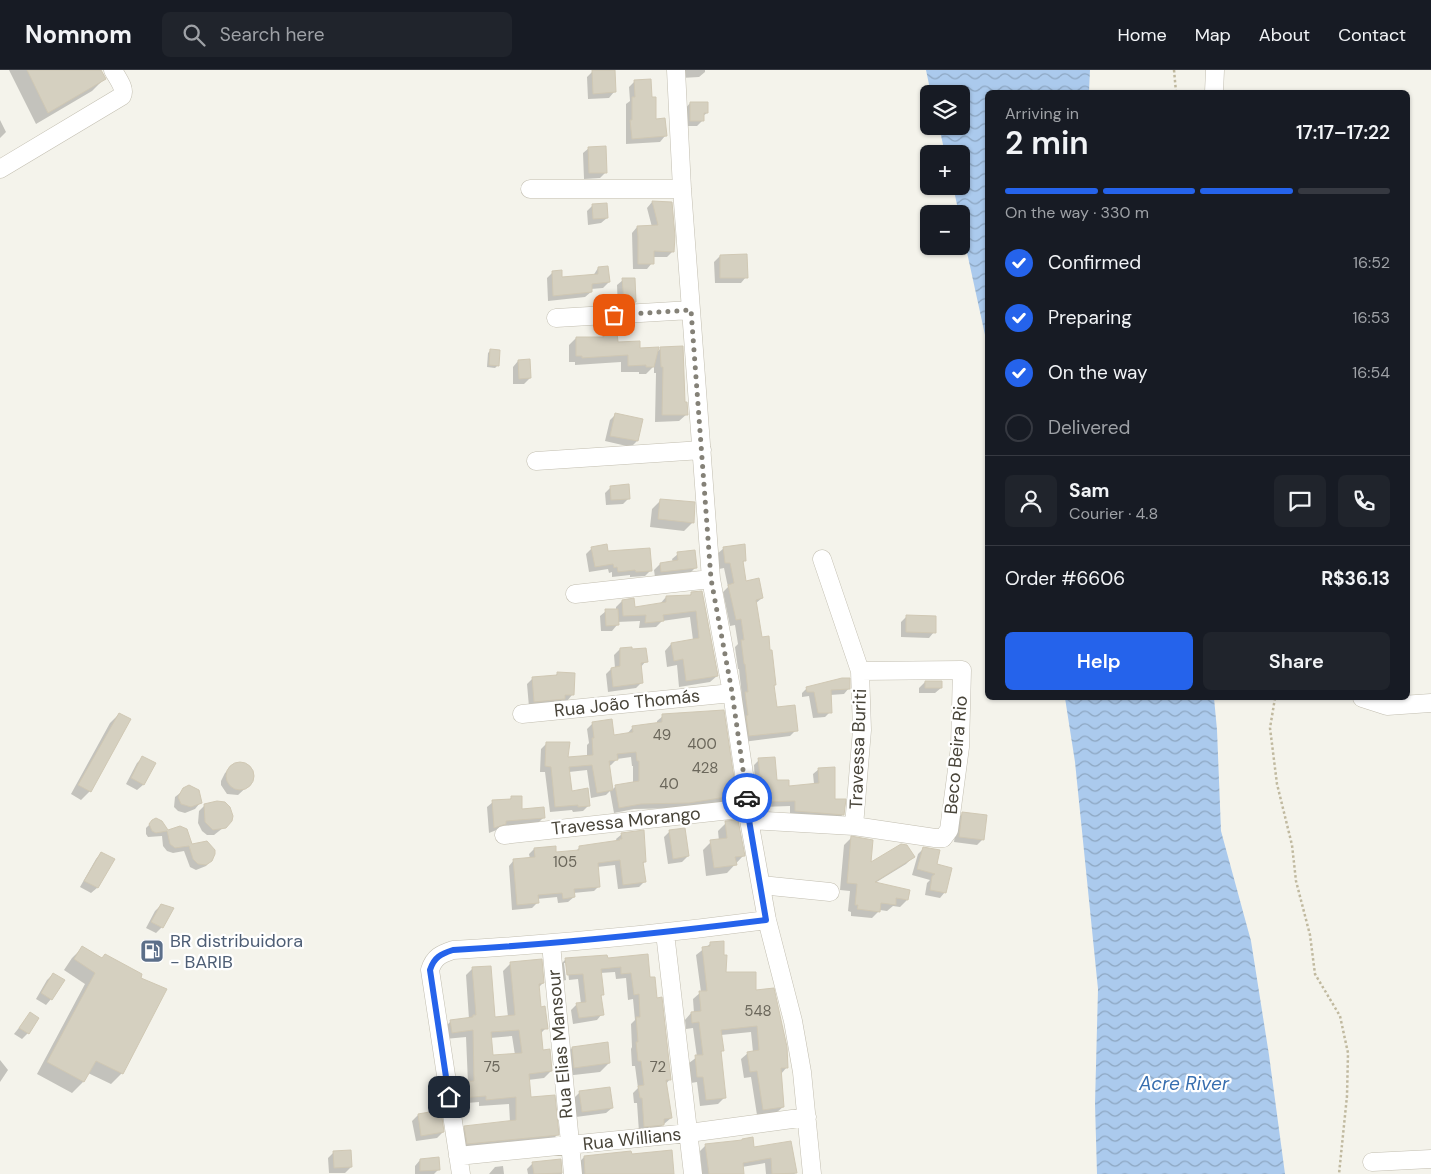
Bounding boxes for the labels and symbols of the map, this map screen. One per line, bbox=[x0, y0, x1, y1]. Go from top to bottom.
pin bbox=[593, 294, 635, 336]
street label: Rua João Thomás bbox=[553, 683, 701, 723]
street label: Travessa Buriti bbox=[844, 688, 872, 810]
street label: Beco Beira Rio bbox=[939, 695, 973, 815]
house number: 49 bbox=[653, 725, 671, 745]
house number: 400 bbox=[687, 734, 717, 754]
house number: 428 bbox=[692, 758, 718, 778]
courier bbox=[722, 773, 772, 823]
house number: 40 bbox=[659, 774, 679, 794]
street label: Travessa Morango bbox=[550, 801, 702, 841]
house number: 105 bbox=[553, 852, 577, 872]
place label: BR distribuidora - BARIB bbox=[170, 929, 303, 974]
fuel station icon: BR distribuidora - BARIB bbox=[139, 938, 165, 964]
street label: Rua Elias Mansour bbox=[541, 968, 578, 1120]
house number: 548 bbox=[744, 1001, 772, 1021]
house number: 75 bbox=[484, 1057, 500, 1077]
house number: 72 bbox=[650, 1057, 666, 1077]
water label: Acre River bbox=[1138, 1071, 1230, 1096]
pin bbox=[428, 1076, 470, 1118]
street label: Rua Willians bbox=[582, 1122, 682, 1156]

